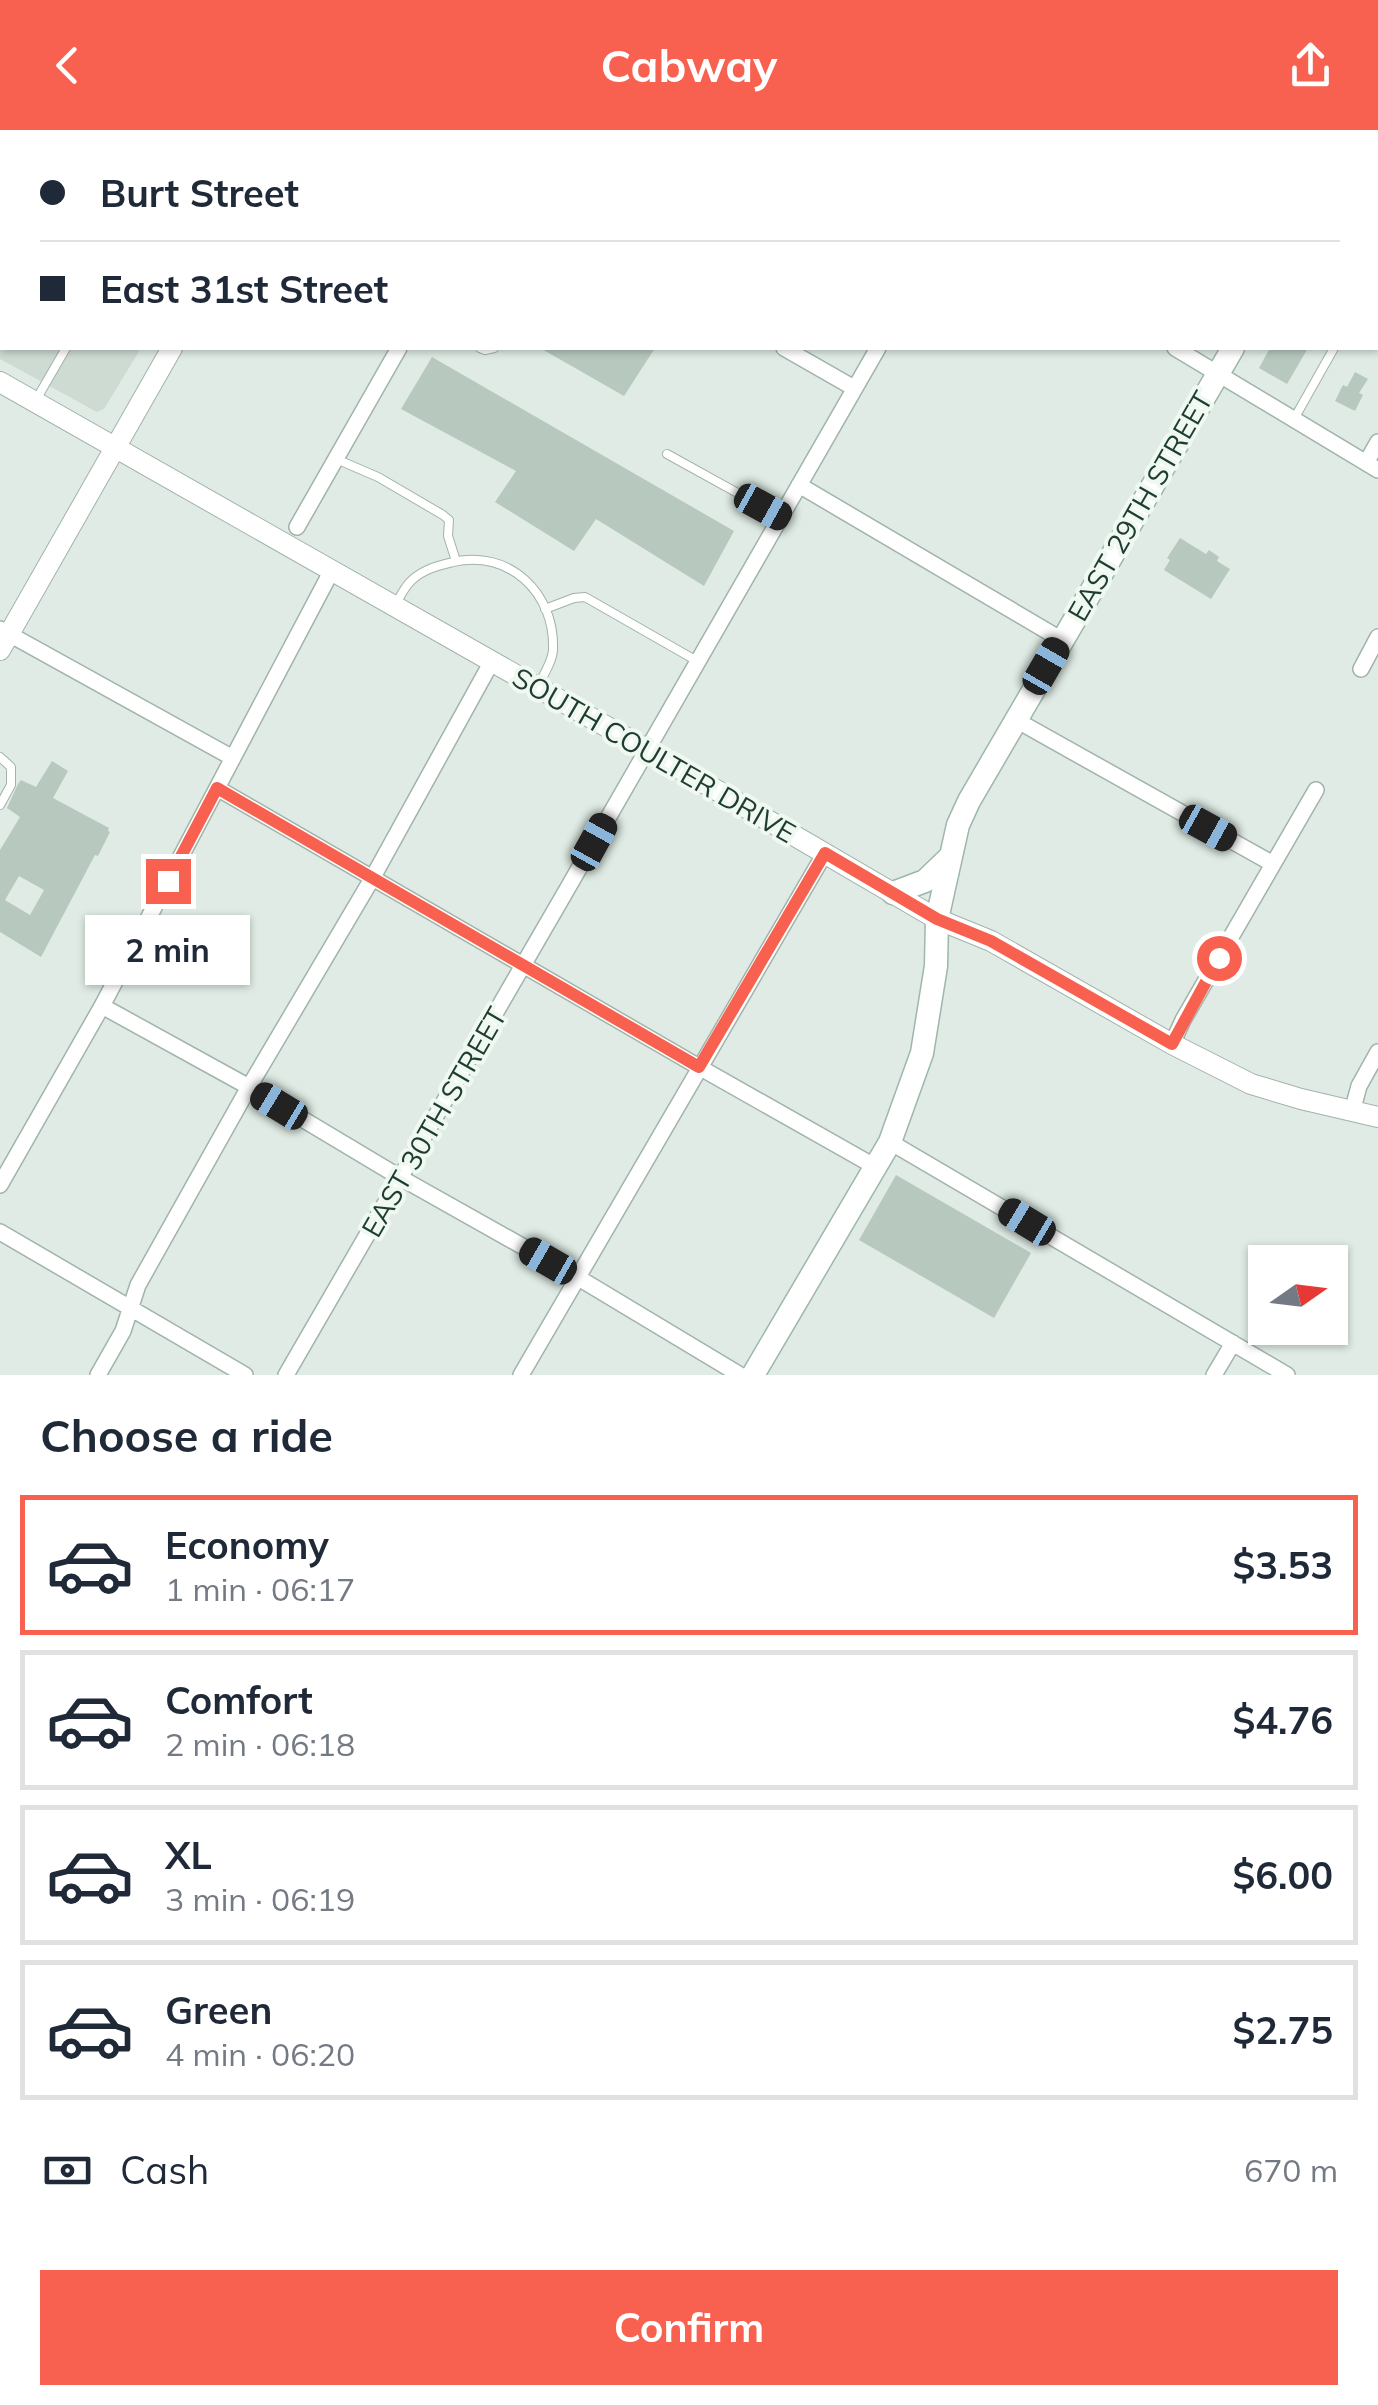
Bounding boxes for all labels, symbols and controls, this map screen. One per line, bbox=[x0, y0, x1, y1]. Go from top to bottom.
text: Cabway bbox=[601, 37, 777, 93]
icon: back bbox=[40, 38, 95, 93]
icon: share bbox=[1283, 38, 1338, 93]
text: Burt Street bbox=[100, 169, 299, 217]
text: East 31st Street bbox=[100, 265, 388, 313]
street label: EAST 29TH STREET bbox=[1059, 384, 1220, 627]
car bbox=[729, 479, 797, 535]
car bbox=[1018, 633, 1074, 699]
street label: SOUTH COULTER DRIVE bbox=[506, 659, 802, 850]
car bbox=[1174, 800, 1242, 856]
car bbox=[566, 808, 622, 876]
route end bbox=[146, 859, 191, 904]
callout: 2 min bbox=[86, 916, 250, 986]
text: 2 min bbox=[125, 930, 210, 970]
route start bbox=[1197, 936, 1242, 981]
street label: EAST 30TH STREET bbox=[353, 1000, 514, 1243]
car bbox=[246, 1078, 312, 1134]
car bbox=[994, 1194, 1060, 1250]
car bbox=[515, 1233, 581, 1289]
north arrow bbox=[1248, 1245, 1348, 1345]
map controls bbox=[1248, 1245, 1348, 1345]
text: Choose a ride bbox=[40, 1407, 333, 1463]
icon: car bbox=[45, 1520, 135, 1610]
text: Economy bbox=[165, 1521, 329, 1569]
text: $3.53 bbox=[1232, 1541, 1333, 1589]
text: 1 min · 06:17 bbox=[165, 1569, 355, 1609]
icon: car bbox=[45, 1675, 135, 1765]
text: Comfort bbox=[165, 1676, 313, 1724]
text: $4.76 bbox=[1232, 1696, 1333, 1744]
text: 2 min · 06:18 bbox=[165, 1724, 355, 1764]
icon: car bbox=[45, 1830, 135, 1920]
text: XL bbox=[165, 1831, 212, 1879]
text: $6.00 bbox=[1232, 1851, 1333, 1899]
text: 3 min · 06:19 bbox=[165, 1879, 355, 1919]
icon: car bbox=[45, 1985, 135, 2075]
text: Green bbox=[165, 1986, 272, 2034]
text: $2.75 bbox=[1232, 2006, 1333, 2054]
text: 4 min · 06:20 bbox=[165, 2034, 355, 2074]
icon: cash bbox=[40, 2143, 95, 2198]
text: Cash bbox=[120, 2146, 209, 2194]
text: 670 m bbox=[1244, 2150, 1338, 2190]
button: Confirm bbox=[40, 2270, 1338, 2385]

